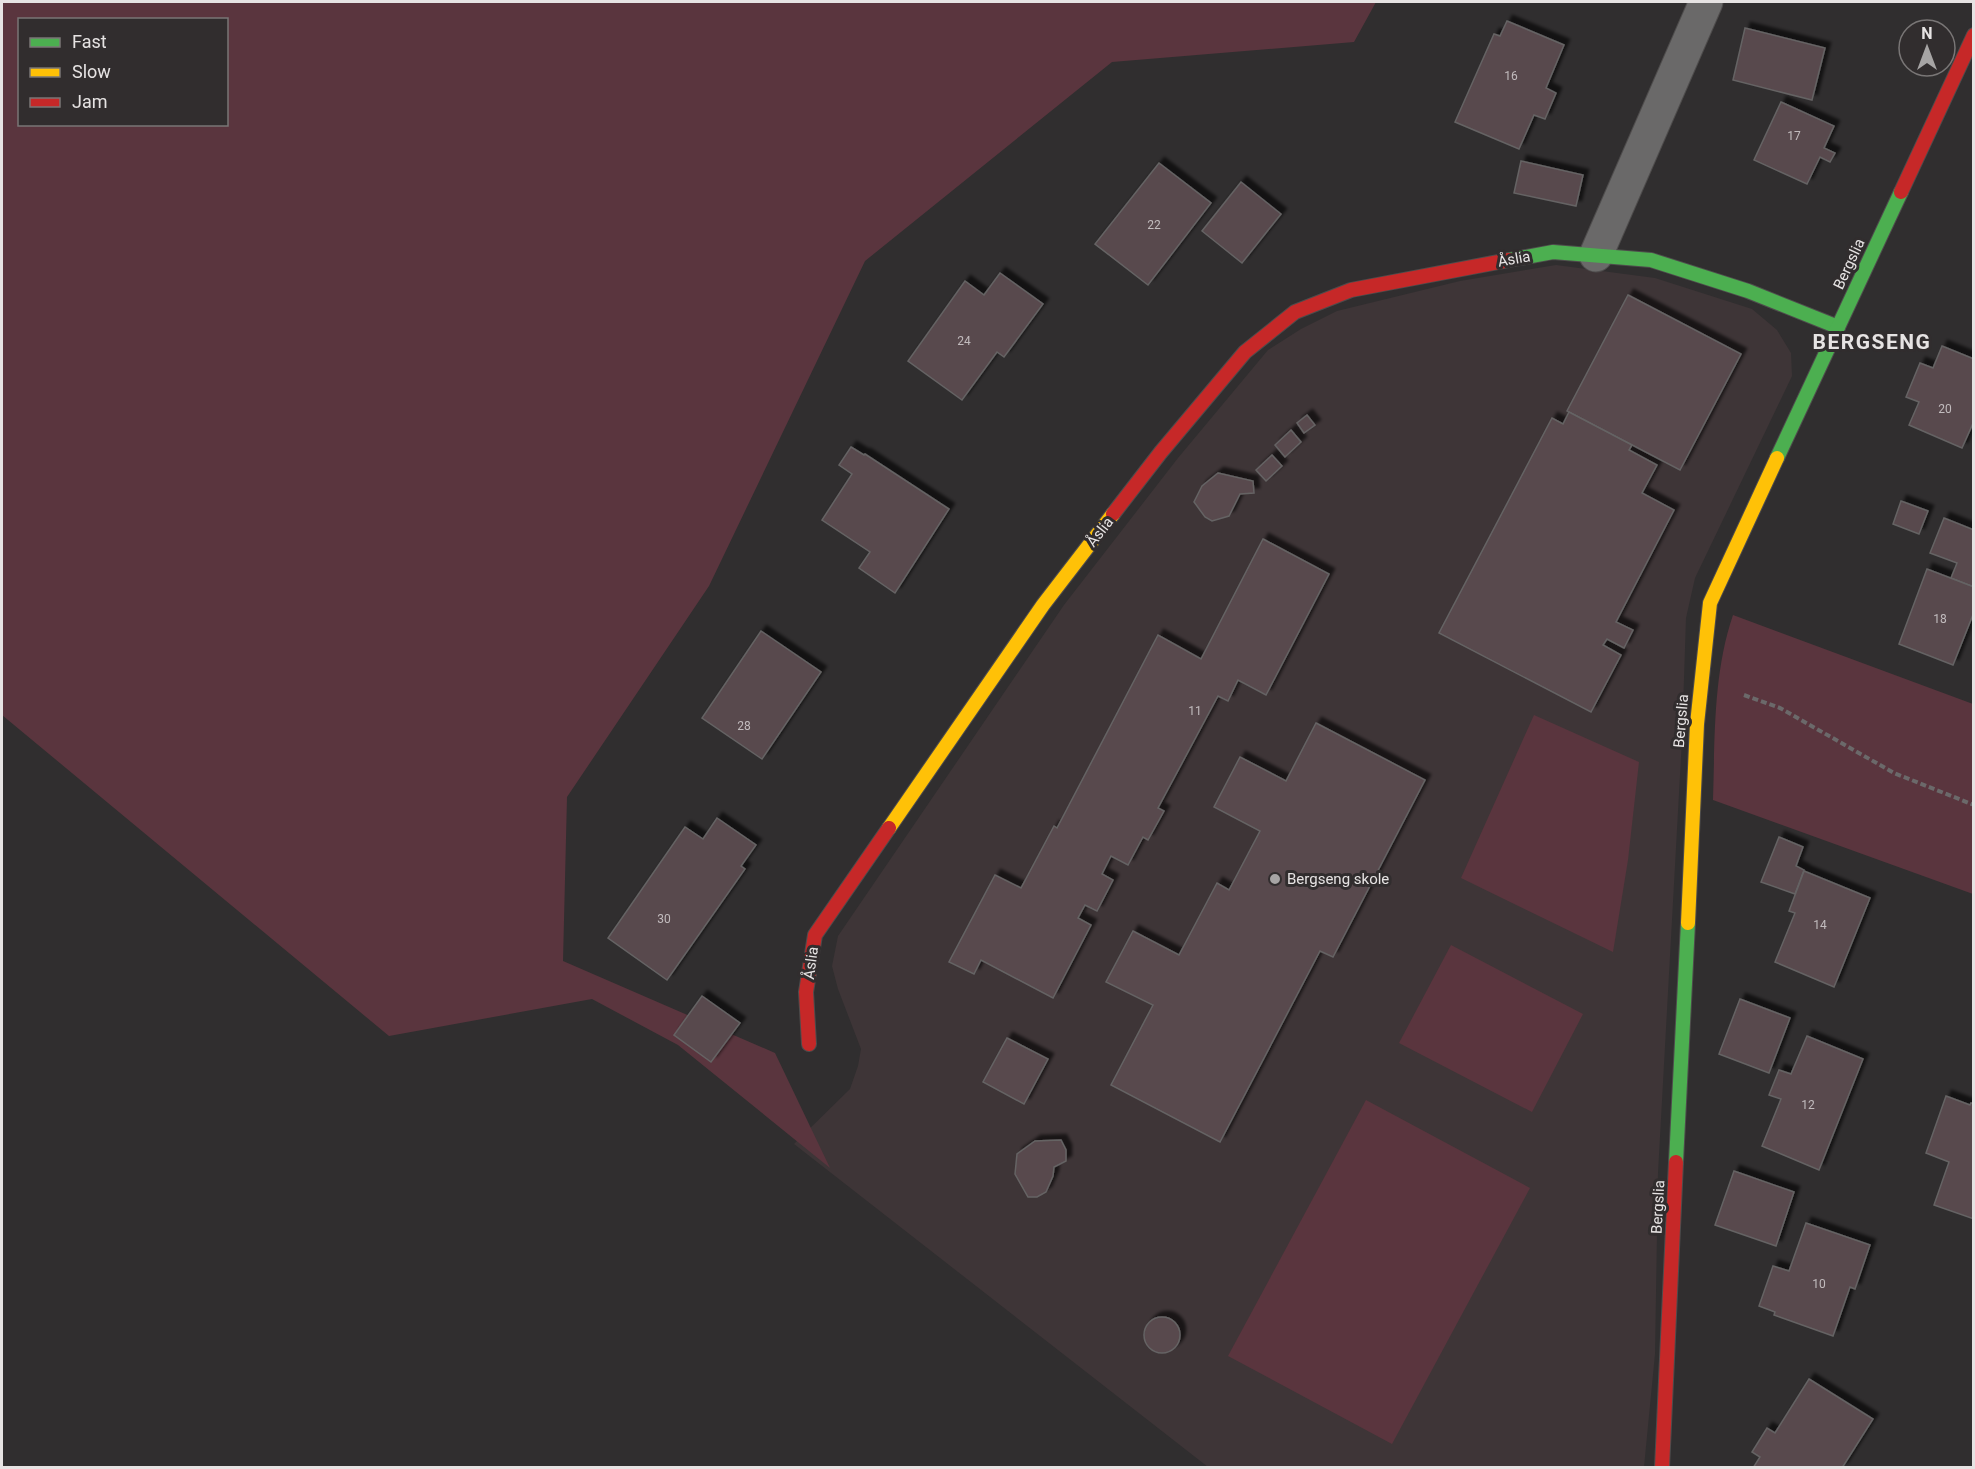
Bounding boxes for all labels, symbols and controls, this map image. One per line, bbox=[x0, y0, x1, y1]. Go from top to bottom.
legend bbox=[18, 18, 228, 126]
north arrow bbox=[1897, 18, 1957, 78]
text: N bbox=[1921, 24, 1933, 43]
text: Fast bbox=[72, 31, 107, 52]
text: Slow bbox=[72, 61, 111, 82]
house number: 16 bbox=[1504, 69, 1518, 83]
text: Jam bbox=[72, 91, 108, 112]
house number: 17 bbox=[1787, 129, 1801, 143]
house number: 22 bbox=[1147, 218, 1161, 232]
street label: Bergslia bbox=[1829, 236, 1869, 292]
street label: Åslia bbox=[1496, 247, 1532, 271]
district label: BERGSENG bbox=[1813, 330, 1931, 354]
house number: 24 bbox=[957, 334, 971, 348]
house number: 20 bbox=[1938, 402, 1952, 416]
street label: Åslia bbox=[1083, 513, 1117, 551]
house number: 18 bbox=[1933, 612, 1947, 626]
street label: Bergslia bbox=[1670, 693, 1692, 749]
house number: 11 bbox=[1188, 704, 1202, 718]
house number: 28 bbox=[737, 719, 751, 733]
place label: Bergseng skole bbox=[1287, 870, 1389, 888]
marker: Bergseng skole bbox=[1268, 872, 1282, 886]
house number: 30 bbox=[657, 912, 671, 926]
house number: 14 bbox=[1813, 918, 1827, 932]
street label: Åslia bbox=[800, 945, 822, 981]
house number: 12 bbox=[1801, 1098, 1815, 1112]
street label: Bergslia bbox=[1648, 1180, 1668, 1234]
house number: 10 bbox=[1812, 1277, 1826, 1291]

